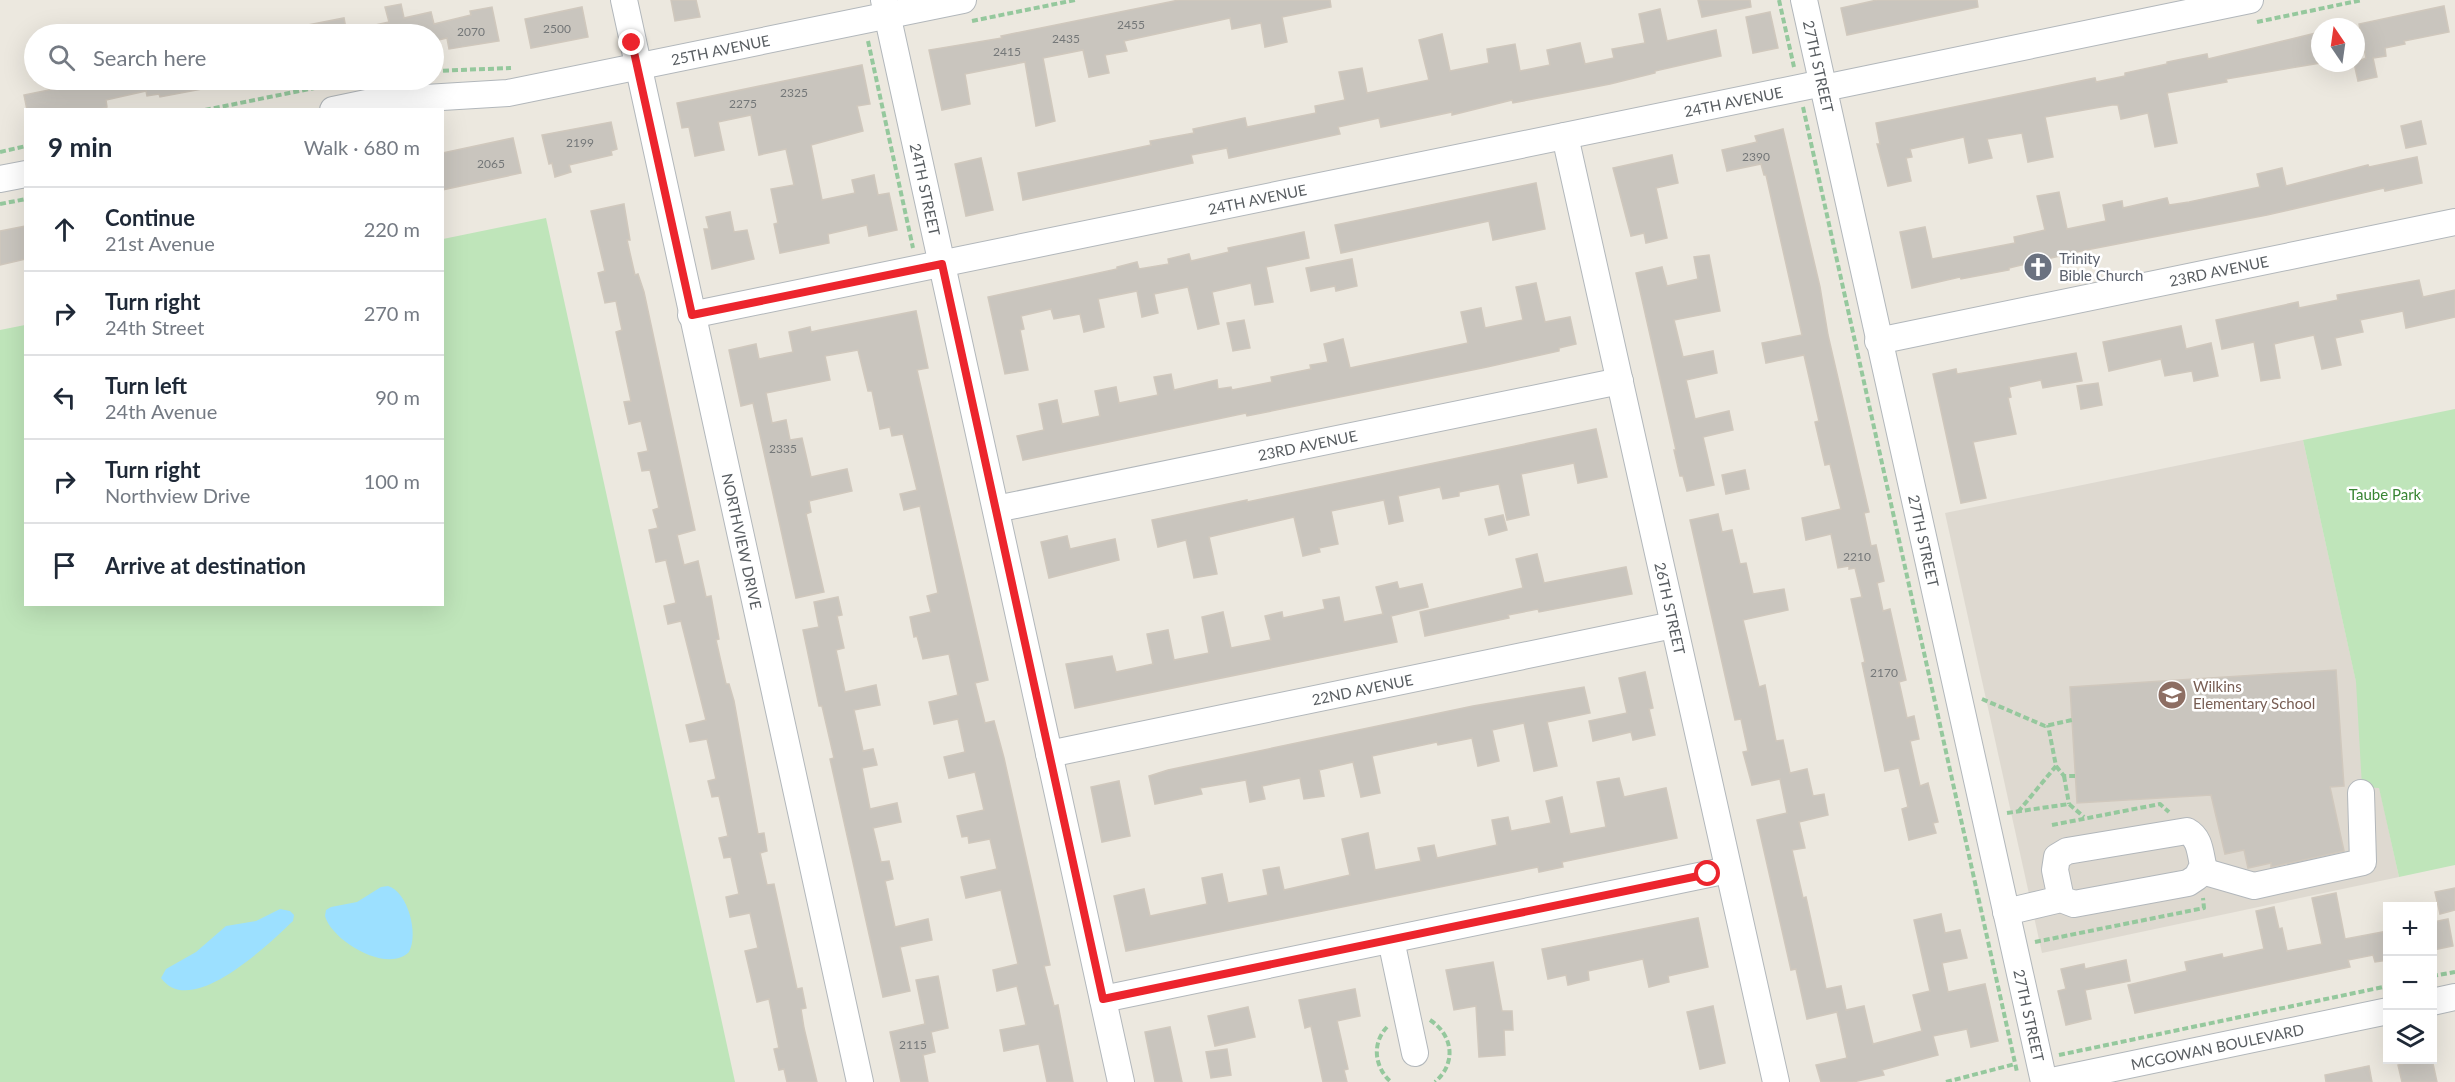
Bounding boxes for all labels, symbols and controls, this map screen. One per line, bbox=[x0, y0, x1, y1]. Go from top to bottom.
house number: 2455 bbox=[1117, 17, 1145, 32]
street label: 27TH STREET bbox=[1800, 18, 1838, 114]
north arrow bbox=[2311, 18, 2365, 72]
house number: 2500 bbox=[543, 21, 571, 36]
search box bbox=[24, 24, 444, 90]
house number: 2070 bbox=[457, 24, 485, 39]
route end bbox=[618, 29, 644, 55]
street label: 25TH AVENUE bbox=[669, 31, 771, 68]
house number: 2435 bbox=[1052, 31, 1080, 46]
icon: search bbox=[45, 41, 78, 74]
text: Search here bbox=[93, 44, 206, 71]
house number: 2415 bbox=[993, 44, 1021, 59]
street label: 24TH AVENUE bbox=[1682, 82, 1784, 120]
house number: 2325 bbox=[780, 85, 808, 100]
house number: 2275 bbox=[729, 96, 757, 111]
text: 9 min bbox=[48, 131, 112, 163]
text: Walk · 680 m bbox=[304, 135, 420, 159]
house number: 2199 bbox=[566, 135, 594, 150]
street label: 24TH STREET bbox=[907, 142, 944, 238]
house number: 2390 bbox=[1742, 149, 1770, 164]
house number: 2065 bbox=[477, 156, 505, 171]
street label: 24TH AVENUE bbox=[1206, 180, 1308, 218]
text: Continue bbox=[105, 204, 195, 231]
icon: ahead bbox=[48, 213, 81, 246]
text: 220 m bbox=[364, 217, 420, 241]
text: 21st Avenue bbox=[105, 231, 215, 255]
place label: Trinity Bible Church bbox=[2059, 249, 2143, 284]
church icon: Trinity Bible Church bbox=[2022, 251, 2054, 283]
street label: 23RD AVENUE bbox=[2168, 252, 2270, 290]
text: Turn right bbox=[105, 288, 200, 315]
icon: right bbox=[48, 297, 81, 330]
text: 270 m bbox=[364, 301, 420, 325]
text: 24th Street bbox=[105, 315, 204, 339]
text: Turn left bbox=[105, 372, 187, 399]
icon: left bbox=[48, 381, 81, 414]
text: 90 m bbox=[375, 385, 420, 409]
text: 24th Avenue bbox=[105, 399, 217, 423]
street label: 23RD AVENUE bbox=[1256, 426, 1359, 464]
house number: 2335 bbox=[769, 441, 797, 456]
text: Turn right bbox=[105, 456, 200, 483]
icon: right bbox=[48, 465, 81, 498]
text: 100 m bbox=[364, 469, 420, 493]
street label: NORTHVIEW DRIVE bbox=[718, 471, 766, 611]
text: Northview Drive bbox=[105, 483, 250, 507]
park label: Taube Park bbox=[2349, 485, 2422, 503]
street label: 27TH STREET bbox=[1905, 493, 1943, 589]
icon: arrive bbox=[48, 549, 81, 582]
house number: 2210 bbox=[1843, 549, 1871, 564]
text: Arrive at destination bbox=[105, 552, 306, 579]
street label: 26TH STREET bbox=[1651, 560, 1689, 656]
house number: 2170 bbox=[1870, 665, 1898, 680]
street label: 22ND AVENUE bbox=[1310, 670, 1415, 708]
place label: Wilkins Elementary School bbox=[2193, 677, 2315, 712]
school or university icon: Wilkins Elementary School bbox=[2156, 679, 2188, 711]
route start bbox=[1694, 860, 1720, 886]
map controls bbox=[2383, 902, 2437, 1064]
button: + bbox=[2383, 902, 2437, 956]
button: − bbox=[2383, 956, 2437, 1010]
street label: 27TH STREET bbox=[2010, 967, 2048, 1063]
button: layers bbox=[2383, 1010, 2437, 1064]
street label: MCGOWAN BOULEVARD bbox=[2129, 1020, 2306, 1073]
house number: 2115 bbox=[899, 1037, 927, 1052]

